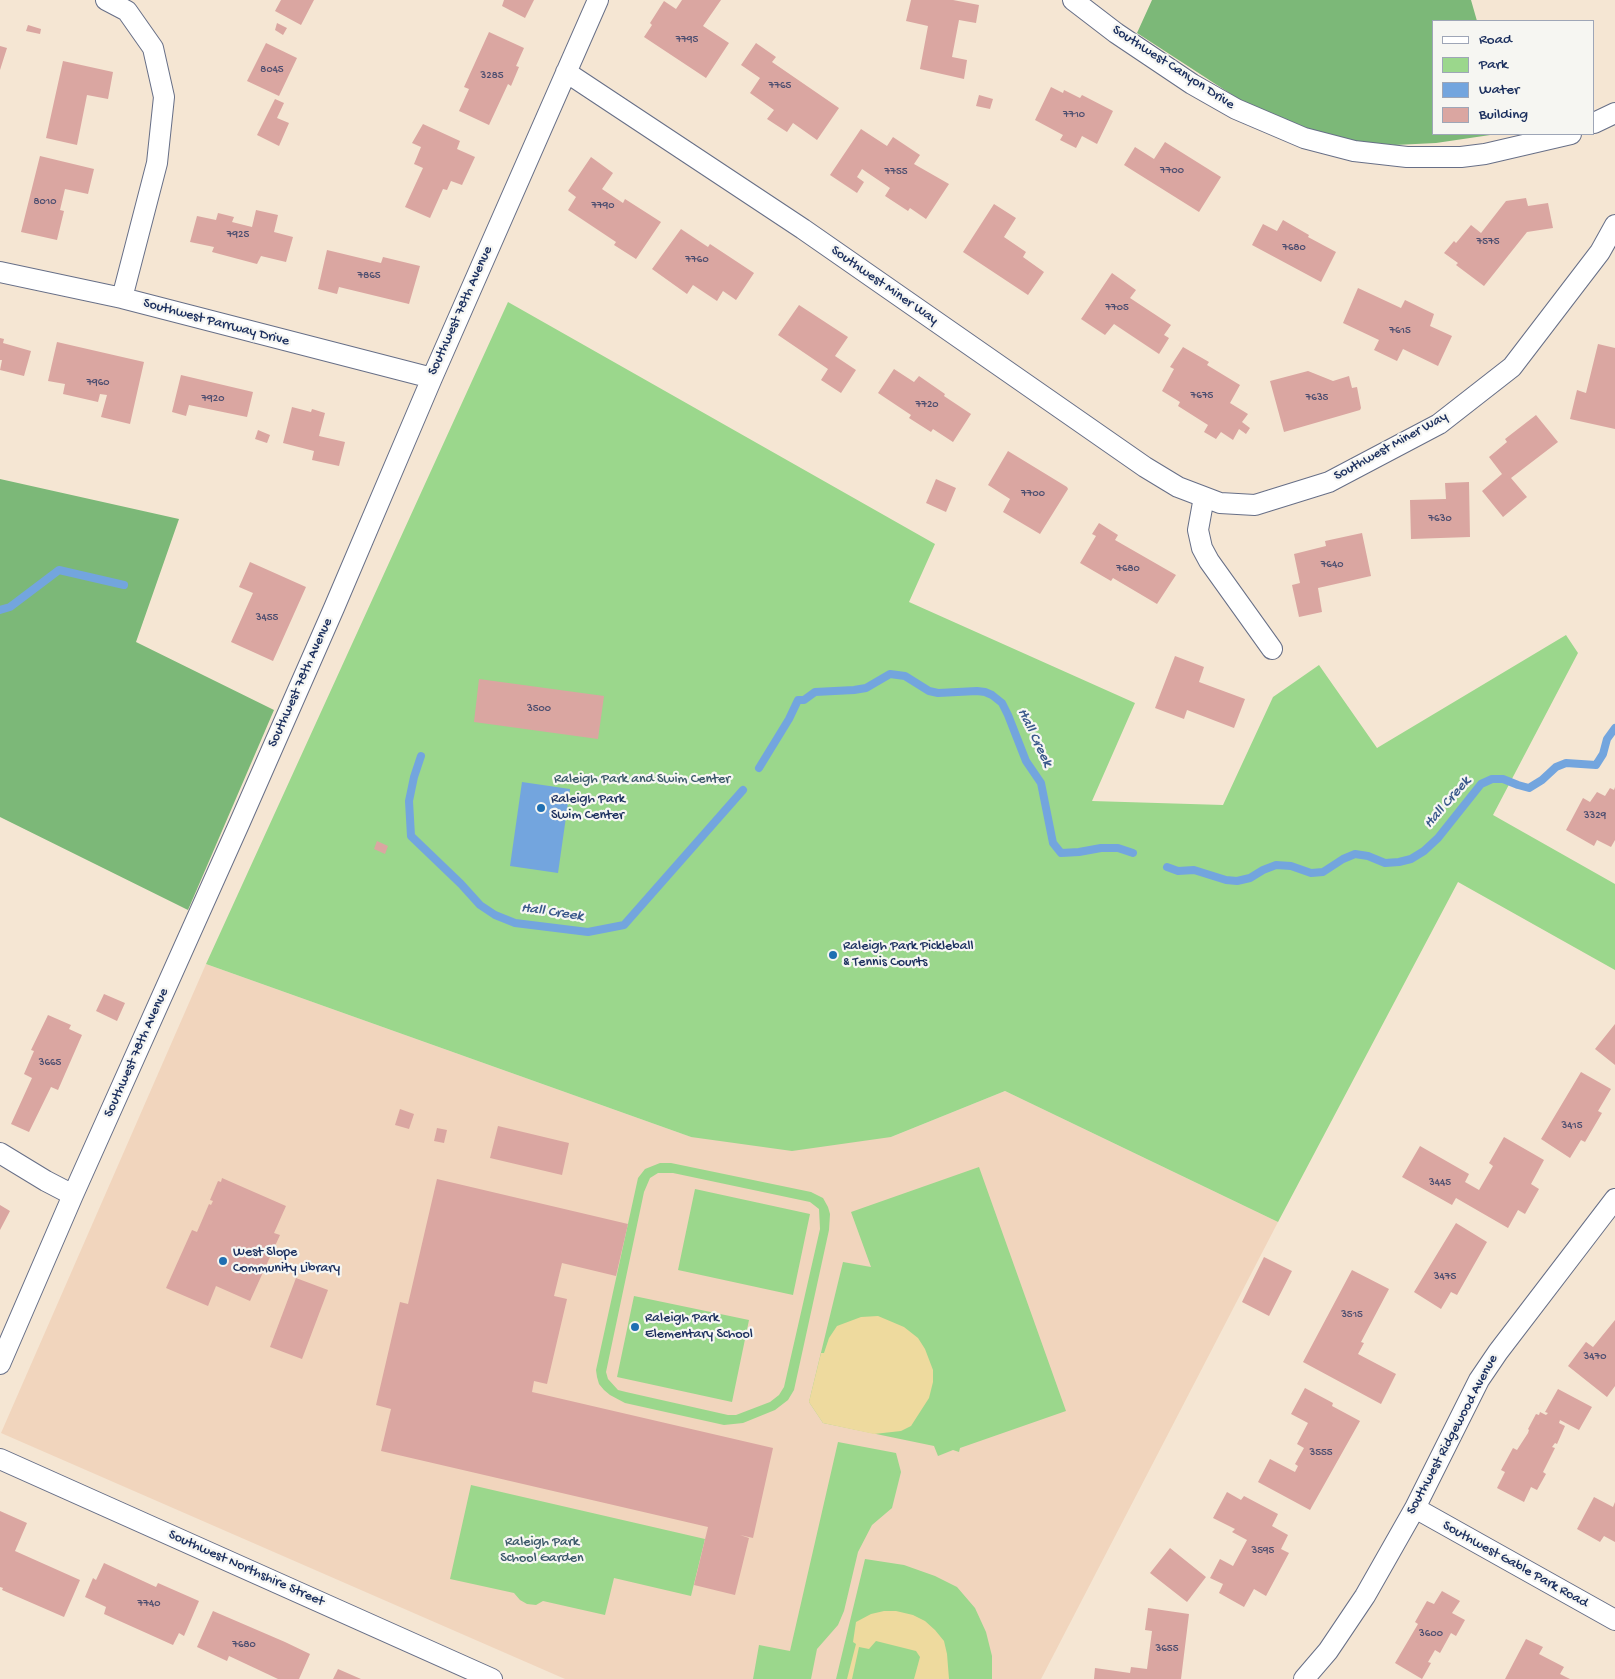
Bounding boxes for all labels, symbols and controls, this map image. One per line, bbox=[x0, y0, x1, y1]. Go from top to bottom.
legend bbox=[1432, 20, 1595, 135]
street label: Southwest Canyon Drive bbox=[1109, 22, 1237, 114]
text: Road bbox=[1479, 31, 1512, 49]
house number: 7795 bbox=[676, 33, 698, 47]
text: Park bbox=[1479, 56, 1508, 74]
house number: 8045 bbox=[260, 63, 284, 77]
house number: 3285 bbox=[481, 69, 503, 83]
house number: 7765 bbox=[769, 79, 791, 93]
text: Water bbox=[1479, 81, 1519, 99]
text: Building bbox=[1479, 106, 1528, 124]
house number: 7710 bbox=[1063, 108, 1085, 122]
house number: 7700 bbox=[1160, 164, 1184, 178]
house number: 7755 bbox=[884, 165, 908, 179]
house number: 8010 bbox=[34, 195, 56, 209]
house number: 7790 bbox=[591, 199, 615, 213]
house number: 7925 bbox=[227, 228, 249, 242]
house number: 7575 bbox=[1476, 235, 1500, 249]
house number: 7680 bbox=[1282, 241, 1306, 255]
street label: Southwest Miner Way bbox=[827, 243, 941, 329]
street label: Southwest 78th Avenue bbox=[425, 244, 497, 378]
house number: 7760 bbox=[685, 253, 709, 267]
house number: 7865 bbox=[357, 269, 381, 283]
street label: Southwest Parrway Drive bbox=[141, 295, 291, 351]
house number: 7705 bbox=[1105, 301, 1129, 315]
house number: 7615 bbox=[1389, 324, 1411, 338]
house number: 7960 bbox=[86, 376, 110, 390]
house number: 7675 bbox=[1191, 389, 1213, 403]
house number: 7635 bbox=[1306, 391, 1328, 405]
house number: 7920 bbox=[202, 392, 224, 406]
house number: 7720 bbox=[915, 398, 939, 412]
street label: Southwest Miner Way bbox=[1331, 409, 1451, 485]
house number: 7700 bbox=[1021, 487, 1045, 501]
house number: 7630 bbox=[1428, 512, 1452, 526]
house number: 7640 bbox=[1321, 558, 1343, 572]
house number: 7680 bbox=[1116, 562, 1140, 576]
house number: 3455 bbox=[256, 611, 278, 625]
street label: Southwest 78th Avenue bbox=[265, 616, 337, 750]
house number: 3500 bbox=[527, 702, 551, 716]
water label: Hall Creek bbox=[1012, 706, 1056, 770]
park label: Raleigh Park and Swim Center bbox=[554, 772, 730, 788]
water label: Hall Creek bbox=[1421, 773, 1475, 833]
place label: Raleigh Park Swim Center bbox=[551, 792, 625, 824]
marker: Raleigh Park Swim Center bbox=[535, 802, 547, 814]
house number: 3329 bbox=[1584, 809, 1606, 823]
water label: Hall Creek bbox=[520, 900, 584, 926]
place label: Raleigh Park Pickleball & Tennis Courts bbox=[843, 939, 974, 972]
marker: Raleigh Park Pickleball & Tennis Courts bbox=[827, 949, 839, 961]
street label: Southwest 78th Avenue bbox=[101, 986, 173, 1120]
house number: 3665 bbox=[39, 1056, 61, 1070]
house number: 3415 bbox=[1561, 1119, 1583, 1133]
house number: 3445 bbox=[1429, 1176, 1451, 1190]
place label: West Slope Community Library bbox=[233, 1245, 340, 1278]
marker: West Slope Community Library bbox=[217, 1255, 229, 1267]
house number: 3475 bbox=[1434, 1270, 1456, 1284]
house number: 3515 bbox=[1341, 1308, 1363, 1322]
place label: Raleigh Park Elementary School bbox=[645, 1311, 753, 1344]
marker: Raleigh Park Elementary School bbox=[629, 1321, 641, 1333]
house number: 3470 bbox=[1584, 1350, 1606, 1364]
street label: Southwest Ridgewood Avenue bbox=[1404, 1352, 1502, 1518]
house number: 3555 bbox=[1309, 1446, 1333, 1460]
street label: Southwest Gable Park Road bbox=[1439, 1518, 1591, 1612]
street label: Southwest Northshire Street bbox=[165, 1527, 327, 1611]
park label: Raleigh Park School Garden bbox=[500, 1535, 584, 1568]
house number: 3595 bbox=[1252, 1544, 1274, 1558]
house number: 7740 bbox=[138, 1597, 160, 1611]
house number: 3600 bbox=[1419, 1627, 1443, 1641]
house number: 7680 bbox=[232, 1638, 256, 1652]
house number: 3655 bbox=[1156, 1642, 1178, 1656]

